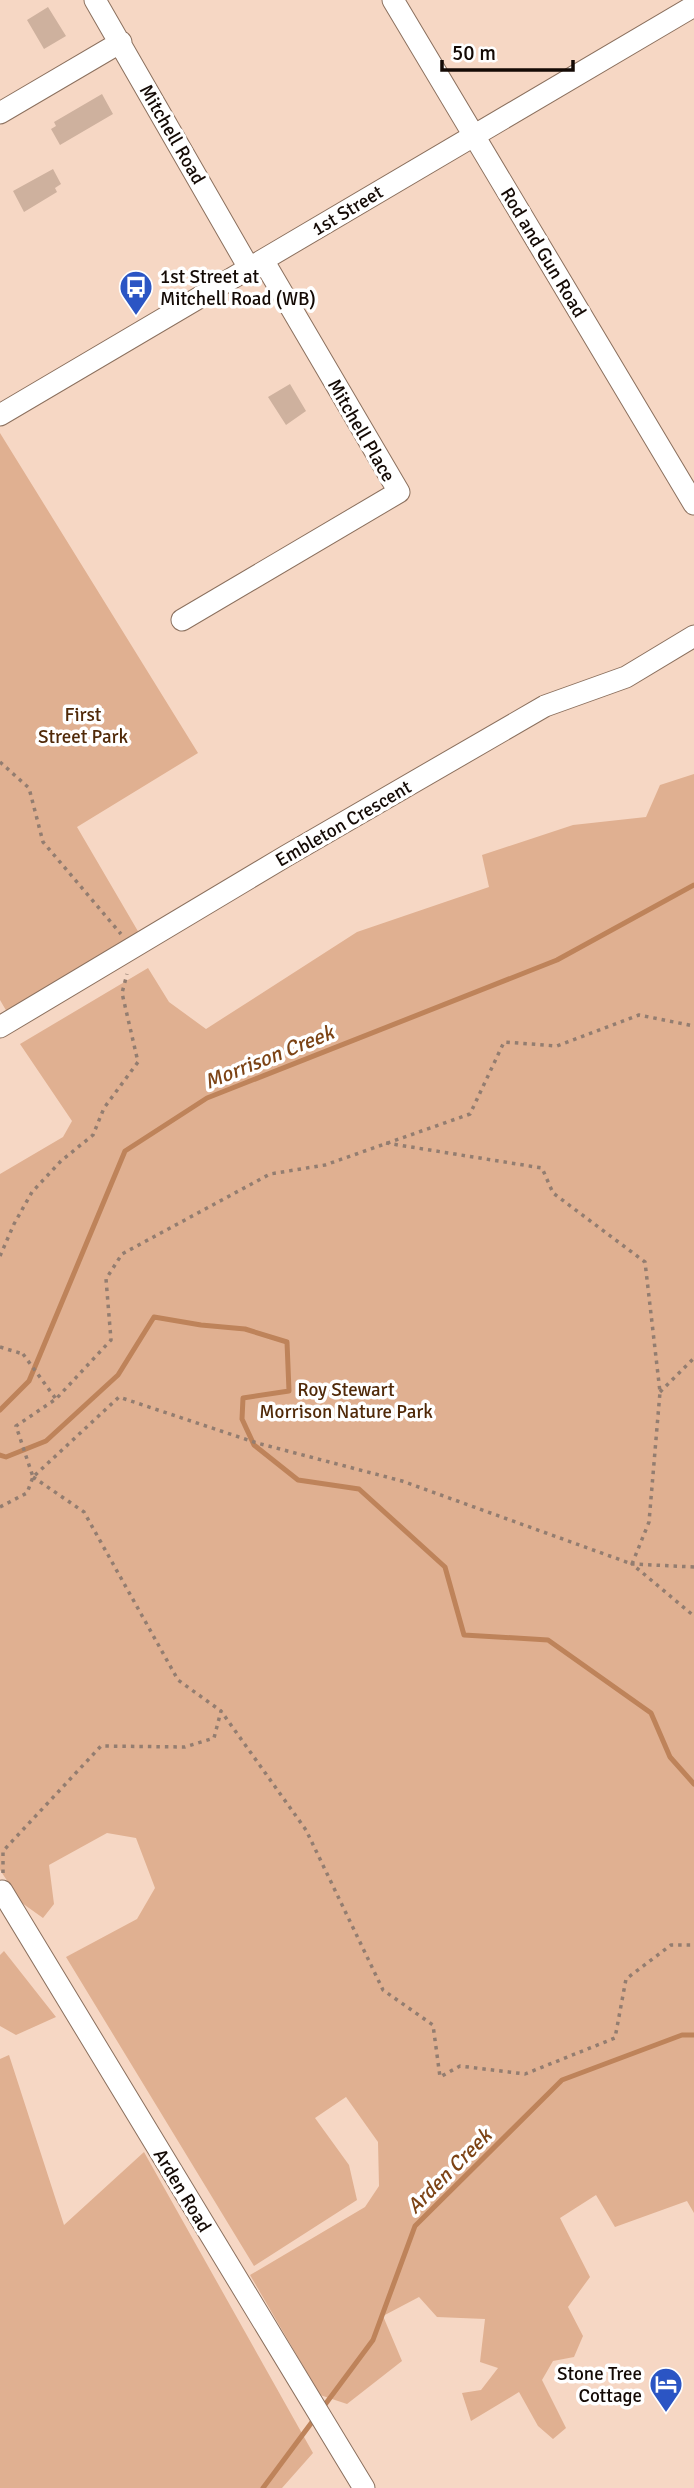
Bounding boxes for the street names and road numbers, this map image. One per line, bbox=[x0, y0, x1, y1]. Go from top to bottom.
street label: Mitchell Road bbox=[134, 80, 210, 189]
street label: 1st Street bbox=[308, 180, 388, 241]
street label: Rod and Gun Road bbox=[495, 183, 591, 322]
street label: Mitchell Place bbox=[322, 375, 400, 486]
street label: Embleton Crescent bbox=[271, 775, 416, 873]
street label: Arden Road bbox=[148, 2144, 216, 2237]

